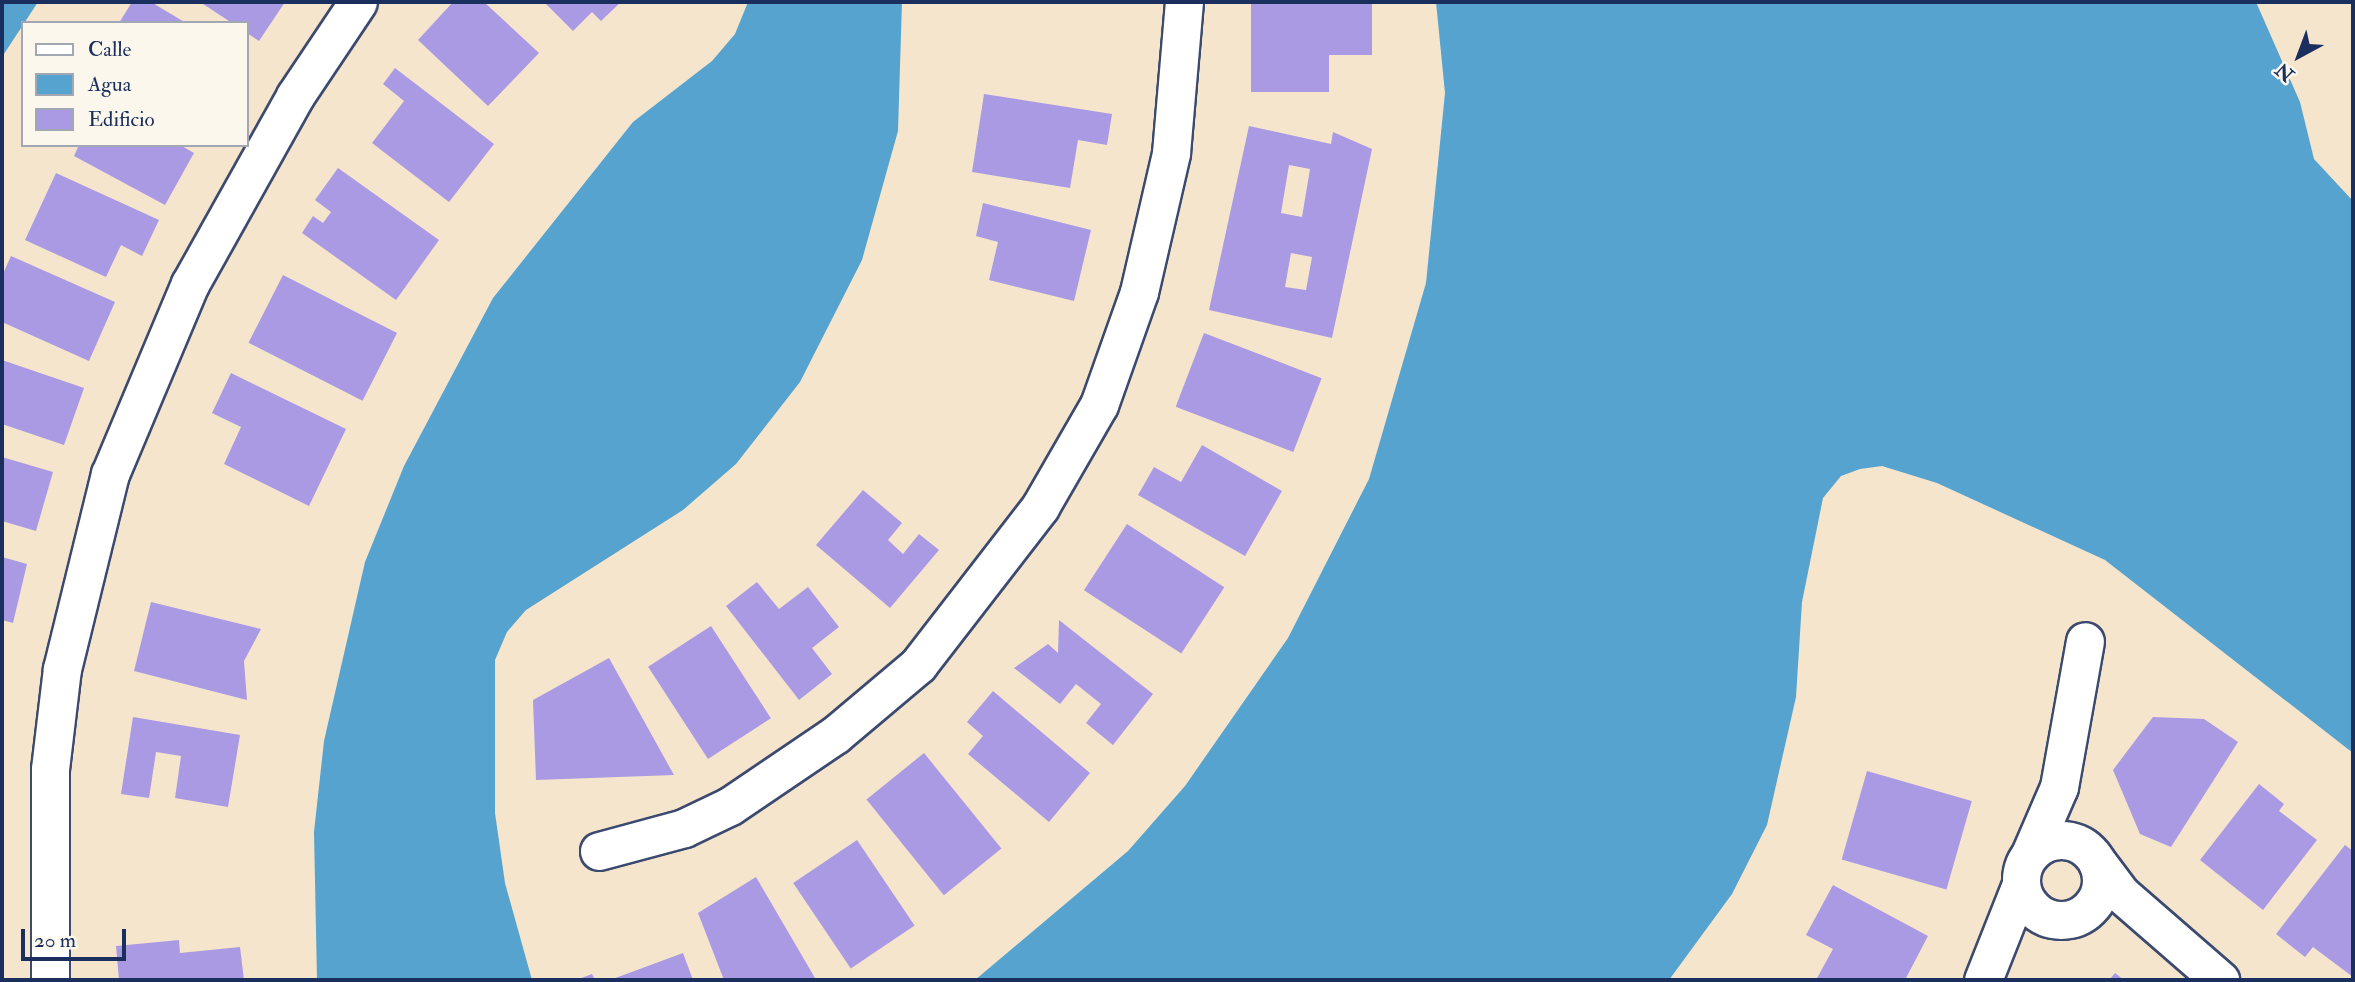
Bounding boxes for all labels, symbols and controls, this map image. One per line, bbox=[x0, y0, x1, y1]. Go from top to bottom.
legend bbox=[21, 21, 248, 147]
north arrow bbox=[2264, 21, 2334, 91]
text: Calle bbox=[88, 36, 131, 63]
text: N bbox=[2271, 57, 2300, 86]
text: Agua bbox=[88, 71, 131, 98]
text: Edificio bbox=[88, 106, 155, 133]
scale bar bbox=[24, 916, 130, 960]
text: 20 m bbox=[34, 927, 76, 954]

